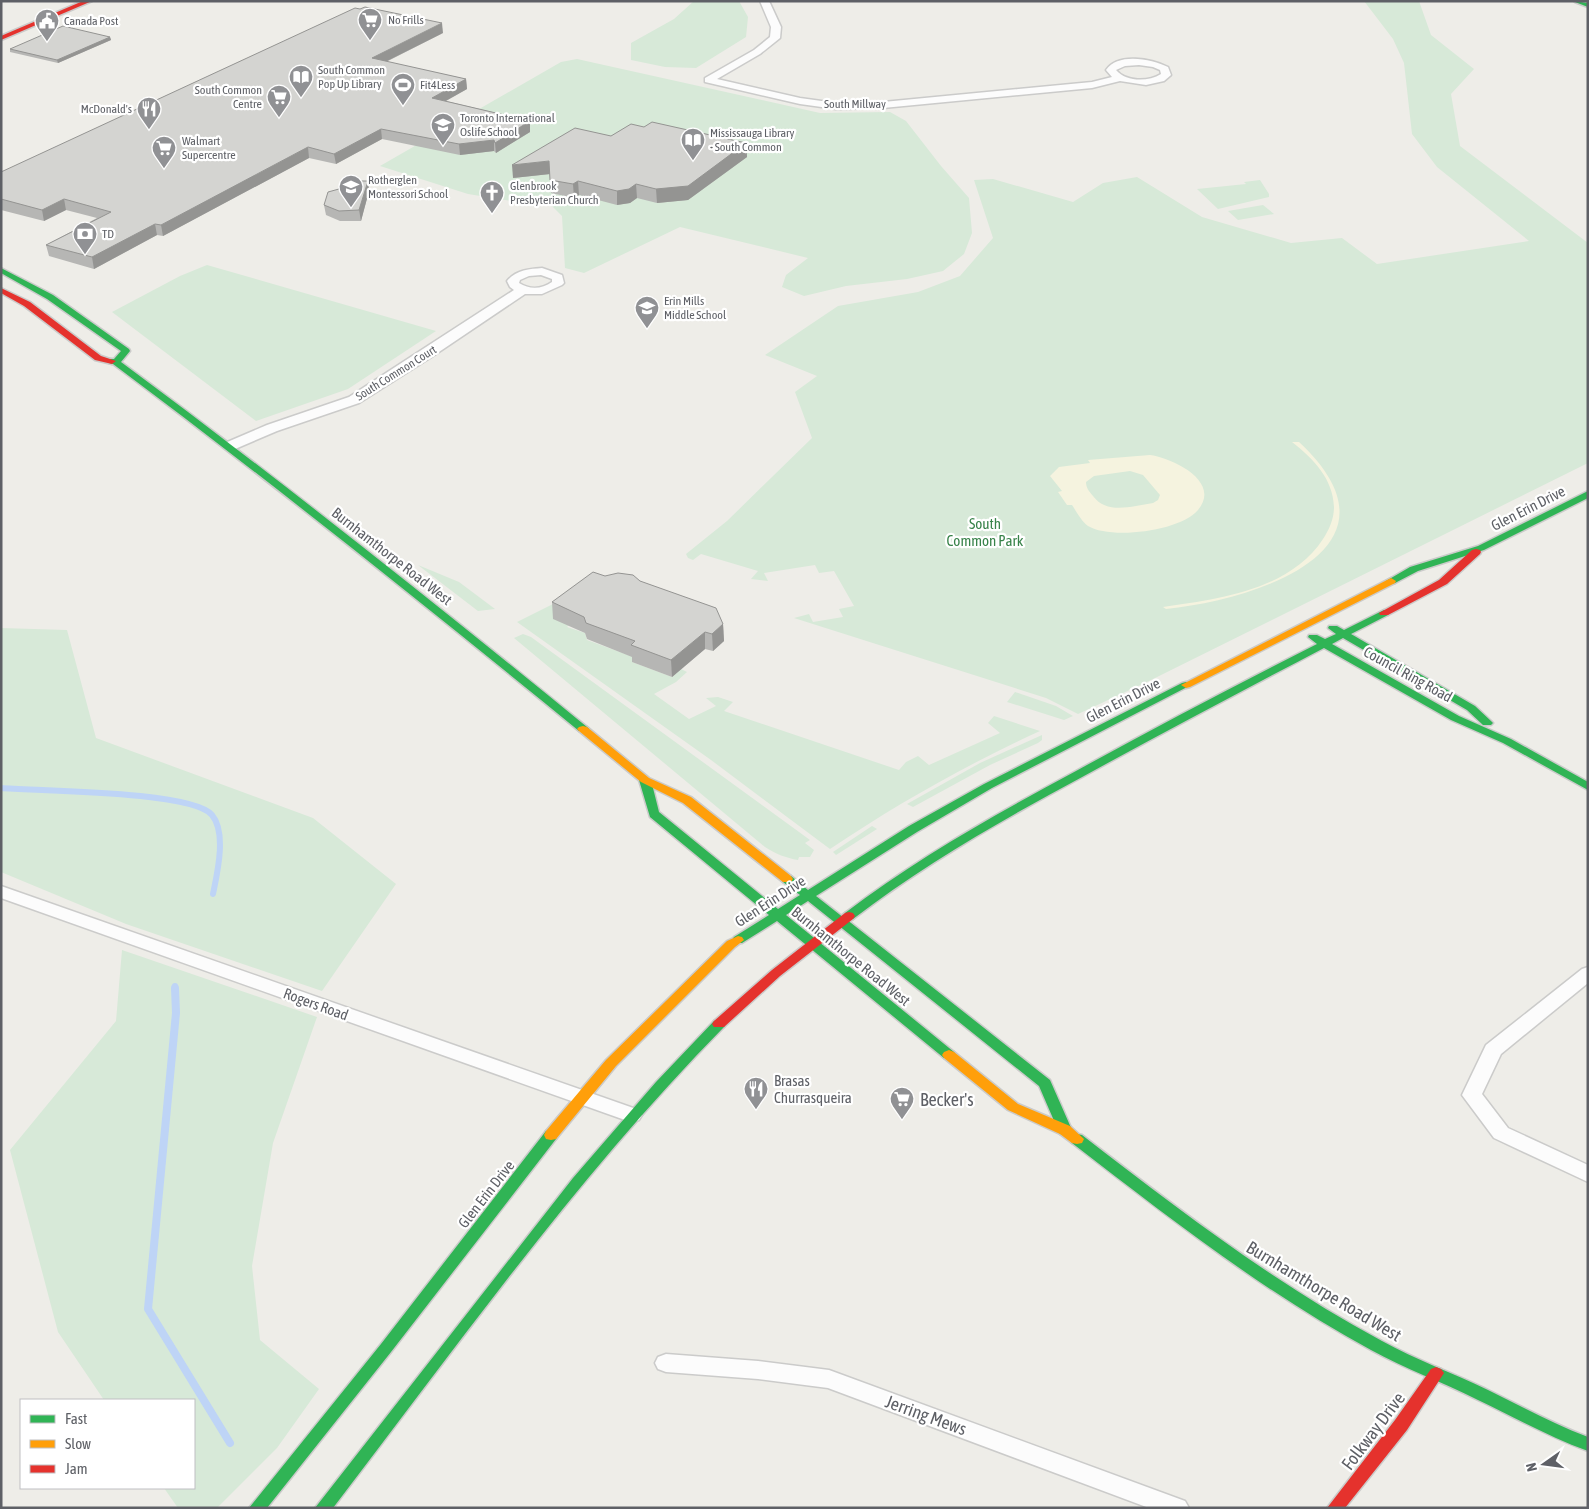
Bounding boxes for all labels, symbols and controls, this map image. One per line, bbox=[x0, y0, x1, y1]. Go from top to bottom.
supermarket icon: No Frills bbox=[357, 7, 383, 41]
public building icon: Canada Post bbox=[34, 8, 60, 42]
place label: No Frills bbox=[388, 13, 424, 27]
place label: Canada Post bbox=[64, 14, 119, 28]
place label: South Common Pop Up Library bbox=[318, 63, 385, 91]
library icon: South Common Pop Up Library bbox=[288, 64, 314, 98]
sports icon: Fit4Less bbox=[390, 72, 416, 106]
place label: Fit4Less bbox=[420, 78, 455, 92]
place label: South Common Centre bbox=[195, 83, 262, 111]
supermarket icon: South Common Centre bbox=[266, 84, 292, 118]
restaurant icon: McDonald's bbox=[136, 96, 162, 130]
street label: South Millway bbox=[824, 97, 886, 111]
place label: McDonald's bbox=[81, 102, 132, 116]
place label: Toronto International Oslife School bbox=[460, 111, 556, 139]
school or university icon: Toronto International Oslife School bbox=[430, 112, 456, 146]
place label: Mississauga Library - South Common bbox=[710, 126, 795, 154]
library icon: Mississauga Library - South Common bbox=[680, 127, 706, 161]
place label: Walmart Supercentre bbox=[182, 134, 236, 162]
supermarket icon: Walmart Supercentre bbox=[151, 135, 177, 169]
place label: Rotherglen Montessori School bbox=[368, 173, 449, 201]
school or university icon: Rotherglen Montessori School bbox=[338, 174, 364, 208]
place label: Glenbrook Presbyterian Church bbox=[510, 179, 599, 207]
church icon: Glenbrook Presbyterian Church bbox=[479, 180, 505, 214]
bank icon: TD bbox=[72, 221, 98, 255]
place label: TD bbox=[102, 227, 114, 241]
place label: Erin Mills Middle School bbox=[664, 294, 727, 322]
school or university icon: Erin Mills Middle School bbox=[634, 295, 660, 329]
street label: South Common Court bbox=[353, 342, 439, 403]
street label: Glen Erin Drive bbox=[1488, 482, 1568, 534]
street label: Burnhamthorpe Road West bbox=[329, 504, 455, 608]
park label: South Common Park bbox=[947, 515, 1024, 549]
street label: Council Ring Road bbox=[1361, 643, 1455, 705]
street label: Glen Erin Drive bbox=[1083, 674, 1163, 726]
street label: Glen Erin Drive bbox=[732, 872, 809, 930]
street label: Burnhamthorpe Road West bbox=[788, 903, 914, 1009]
street label: Rogers Road bbox=[281, 984, 351, 1024]
place label: Brasas Churrasqueira bbox=[774, 1072, 852, 1106]
restaurant icon: Brasas Churrasqueira bbox=[743, 1076, 769, 1110]
supermarket icon: Becker's bbox=[889, 1086, 915, 1120]
place label: Becker's bbox=[920, 1089, 974, 1110]
street label: Glen Erin Drive bbox=[454, 1157, 518, 1231]
street label: Burnhamthorpe Road West bbox=[1243, 1236, 1405, 1346]
street label: Folkway Drive bbox=[1337, 1388, 1409, 1474]
street label: Jerring Mews bbox=[883, 1391, 969, 1439]
legend bbox=[20, 1399, 195, 1489]
text: Fast bbox=[65, 1410, 87, 1427]
text: Slow bbox=[65, 1435, 91, 1452]
north arrow bbox=[1519, 1439, 1569, 1489]
text: Jam bbox=[65, 1460, 88, 1477]
text: N bbox=[1523, 1461, 1540, 1473]

